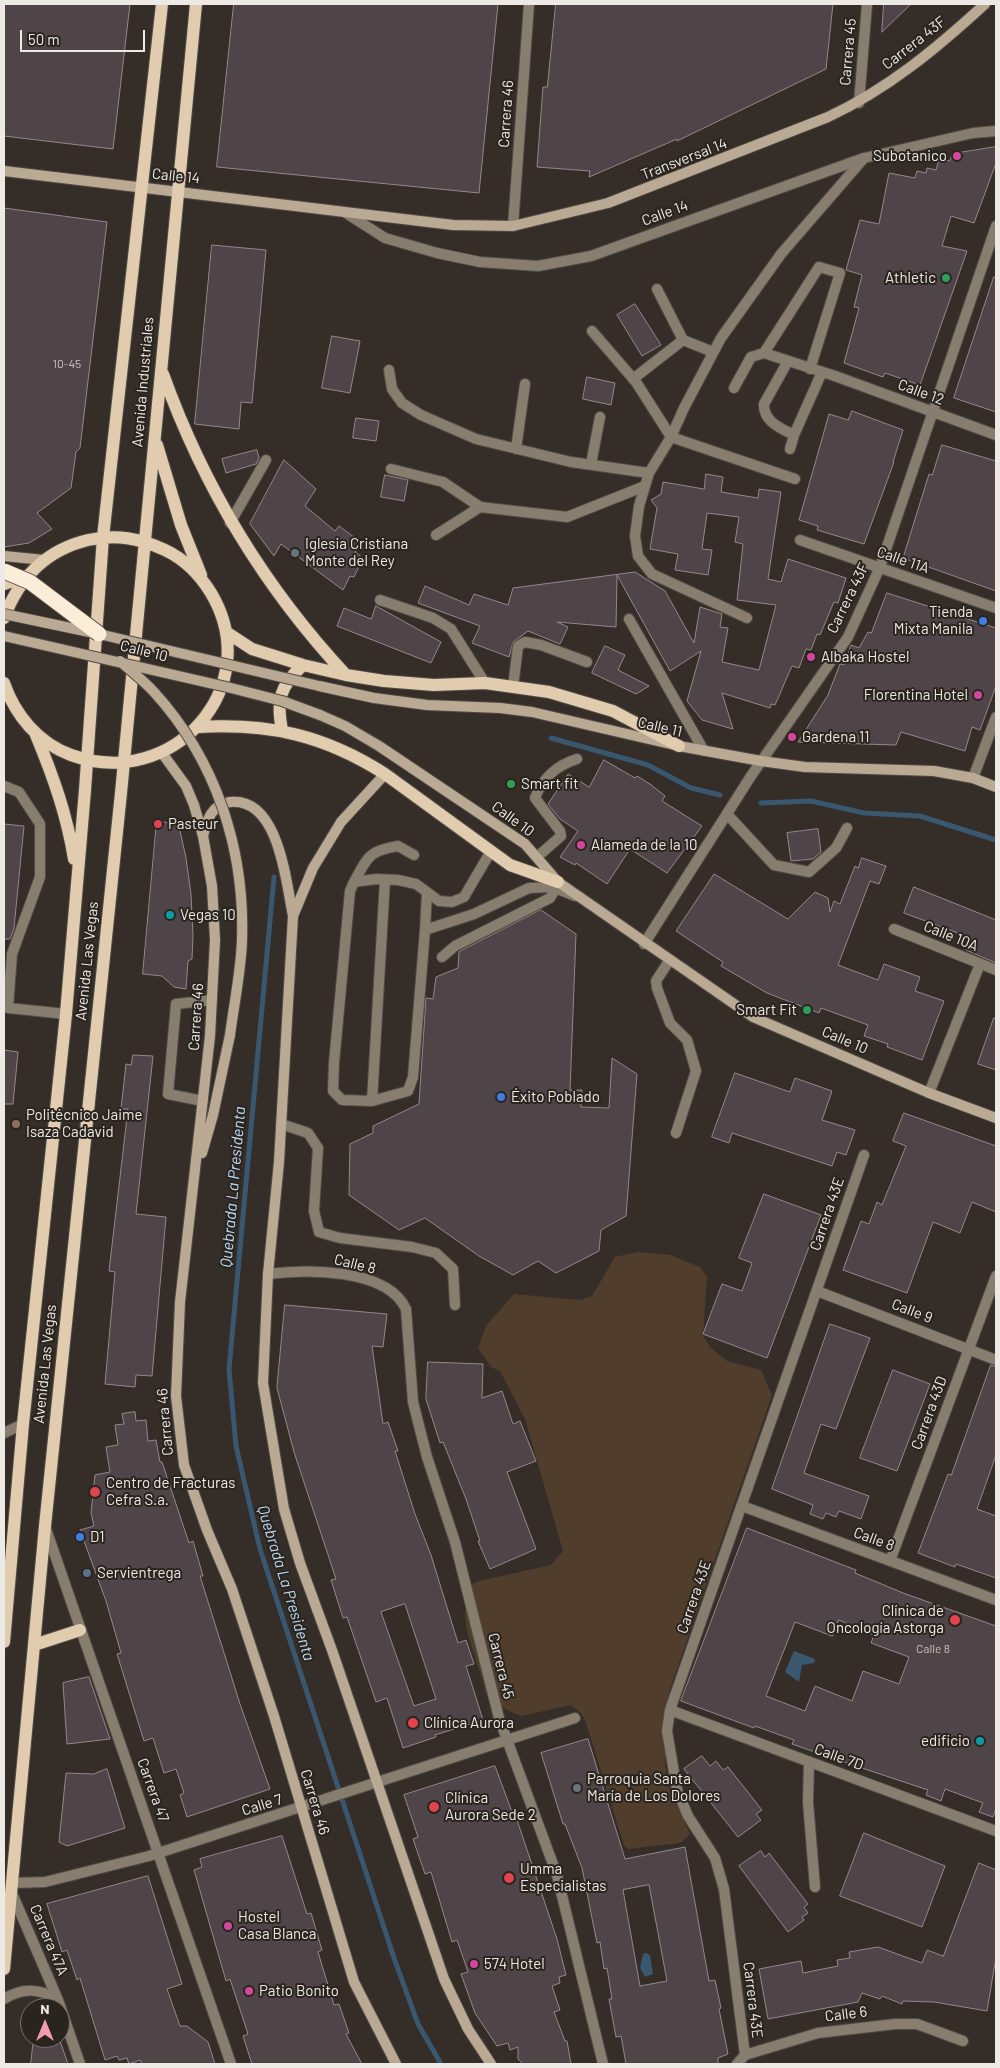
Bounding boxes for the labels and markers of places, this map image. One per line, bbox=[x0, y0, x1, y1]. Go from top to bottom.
place label: Subotanico bbox=[873, 147, 947, 165]
marker: Subotanico bbox=[951, 150, 963, 162]
place label: Athletic bbox=[885, 269, 936, 287]
marker: Athletic bbox=[940, 272, 952, 284]
place label: Iglesia Cristiana Monte del Rey bbox=[305, 535, 408, 570]
marker: Iglesia Cristiana Monte del Rey bbox=[289, 547, 301, 559]
place label: Tienda Mixta Manila bbox=[894, 603, 973, 638]
marker: Tienda Mixta Manila bbox=[977, 615, 989, 627]
place label: Albaka Hostel bbox=[821, 648, 909, 666]
marker: Albaka Hostel bbox=[805, 651, 817, 663]
place label: Florentina Hotel bbox=[864, 686, 968, 704]
marker: Florentina Hotel bbox=[972, 689, 984, 701]
place label: Gardena 11 bbox=[802, 728, 870, 746]
marker: Gardena 11 bbox=[786, 731, 798, 743]
place label: Smart fit bbox=[521, 775, 579, 793]
marker: Smart fit bbox=[505, 778, 517, 790]
place label: Pasteur bbox=[168, 815, 218, 833]
marker: Pasteur bbox=[152, 818, 164, 830]
place label: Alameda de la 10 bbox=[591, 836, 697, 854]
marker: Alameda de la 10 bbox=[575, 839, 587, 851]
place label: Vegas 10 bbox=[180, 906, 236, 924]
marker: Vegas 10 bbox=[164, 909, 176, 921]
place label: Smart Fit bbox=[736, 1001, 797, 1019]
marker: Smart Fit bbox=[801, 1004, 813, 1016]
place label: Éxito Poblado bbox=[511, 1088, 600, 1106]
marker: Éxito Poblado bbox=[495, 1091, 507, 1103]
place label: Politécnico Jaime Isaza Cadavid bbox=[26, 1106, 142, 1141]
marker: Politécnico Jaime Isaza Cadavid bbox=[10, 1118, 22, 1130]
place label: Centro de Fracturas Cefra S.a. bbox=[106, 1474, 235, 1509]
marker: Centro de Fracturas Cefra S.a. bbox=[88, 1485, 102, 1499]
place label: D1 bbox=[90, 1528, 105, 1546]
marker: D1 bbox=[74, 1531, 86, 1543]
place label: Servientrega bbox=[97, 1564, 181, 1582]
marker: Servientrega bbox=[81, 1567, 93, 1579]
place label: Clínica de Oncología Astorga bbox=[827, 1602, 944, 1637]
marker: Clínica de Oncología Astorga bbox=[948, 1613, 962, 1627]
place label: Clínica Aurora bbox=[424, 1714, 514, 1732]
marker: Clínica Aurora bbox=[406, 1716, 420, 1730]
place label: edificio bbox=[921, 1732, 970, 1750]
marker: edificio bbox=[974, 1735, 986, 1747]
place label: Parroquia Santa María de Los Dolores bbox=[587, 1770, 720, 1805]
marker: Parroquia Santa María de Los Dolores bbox=[571, 1782, 583, 1794]
place label: Clínica Aurora Sede 2 bbox=[445, 1789, 536, 1824]
marker: Clínica Aurora Sede 2 bbox=[427, 1800, 441, 1814]
place label: Umma Especialistas bbox=[520, 1860, 607, 1895]
marker: Umma Especialistas bbox=[502, 1871, 516, 1885]
place label: Hostel Casa Blanca bbox=[238, 1908, 317, 1943]
marker: Hostel Casa Blanca bbox=[222, 1920, 234, 1932]
place label: 574 Hotel bbox=[484, 1955, 545, 1973]
marker: 574 Hotel bbox=[468, 1958, 480, 1970]
place label: Patio Bonito bbox=[259, 1982, 339, 2000]
marker: Patio Bonito bbox=[243, 1985, 255, 1997]

